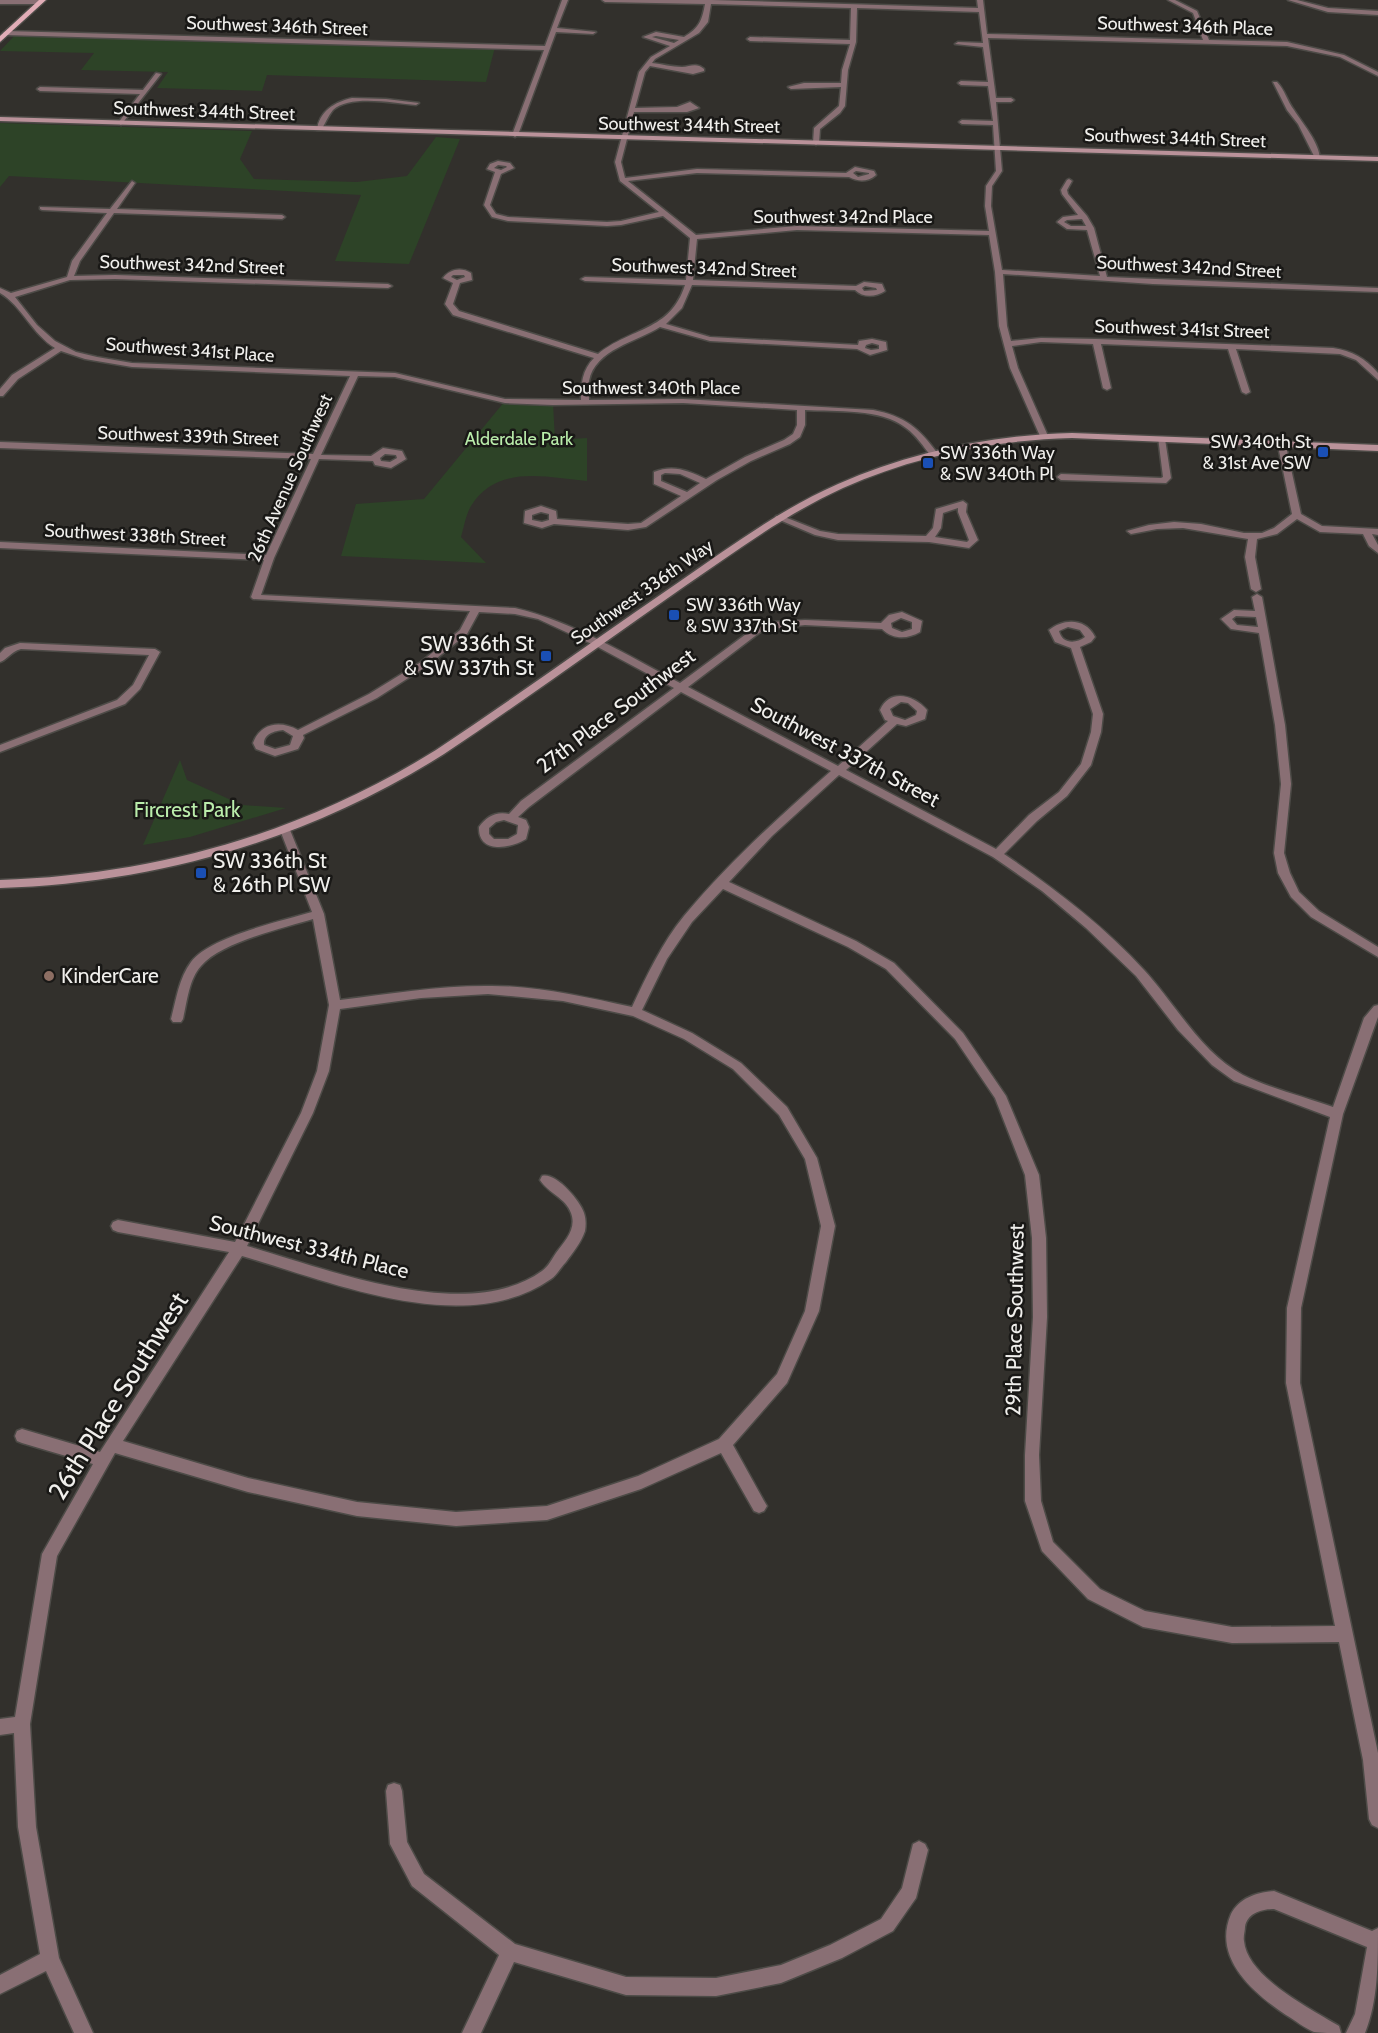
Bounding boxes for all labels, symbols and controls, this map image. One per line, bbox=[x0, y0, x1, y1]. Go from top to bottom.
street label: Southwest 346th Street bbox=[186, 12, 368, 40]
street label: Southwest 346th Place bbox=[1097, 12, 1273, 40]
street label: Southwest 344th Street bbox=[113, 97, 295, 125]
street label: Southwest 344th Street bbox=[598, 112, 780, 138]
street label: Southwest 344th Street bbox=[1084, 124, 1266, 152]
street label: Southwest 342nd Place bbox=[753, 206, 933, 228]
street label: Southwest 342nd Street bbox=[99, 251, 285, 279]
street label: Southwest 342nd Street bbox=[1096, 251, 1282, 283]
street label: Southwest 342nd Street bbox=[611, 254, 797, 282]
street label: Southwest 341st Street bbox=[1094, 315, 1270, 343]
street label: Southwest 341st Place bbox=[105, 333, 275, 367]
street label: Southwest 340th Place bbox=[562, 377, 740, 399]
street label: 26th Avenue Southwest bbox=[243, 390, 337, 566]
street label: Southwest 339th Street bbox=[97, 422, 279, 450]
park label: Alderdale Park bbox=[465, 428, 574, 450]
place label: SW 340th St & 31st Ave SW bbox=[1203, 431, 1311, 474]
place label: SW 336th Way & SW 340th Pl bbox=[940, 442, 1055, 485]
marker: SW 340th St & 31st Ave SW bbox=[1316, 445, 1330, 459]
marker: SW 336th Way & SW 340th Pl bbox=[921, 456, 935, 470]
street label: Southwest 338th Street bbox=[44, 519, 226, 551]
street label: Southwest 336th Way bbox=[567, 535, 717, 649]
place label: SW 336th Way & SW 337th St bbox=[686, 594, 801, 637]
marker: SW 336th Way & SW 337th St bbox=[667, 608, 681, 622]
place label: SW 336th St & SW 337th St bbox=[404, 631, 534, 680]
street label: 27th Place Southwest bbox=[532, 643, 700, 778]
marker: SW 336th St & SW 337th St bbox=[539, 649, 553, 663]
street label: Southwest 337th Street bbox=[747, 691, 944, 812]
park label: Fircrest Park bbox=[134, 797, 241, 822]
place label: SW 336th St & 26th Pl SW bbox=[213, 848, 331, 897]
marker: SW 336th St & 26th Pl SW bbox=[194, 866, 208, 880]
place label: KinderCare bbox=[61, 963, 159, 988]
marker: KinderCare bbox=[42, 969, 56, 983]
street label: Southwest 334th Place bbox=[207, 1210, 412, 1283]
street label: 29th Place Southwest bbox=[1000, 1223, 1029, 1417]
street label: 26th Place Southwest bbox=[41, 1286, 195, 1506]

